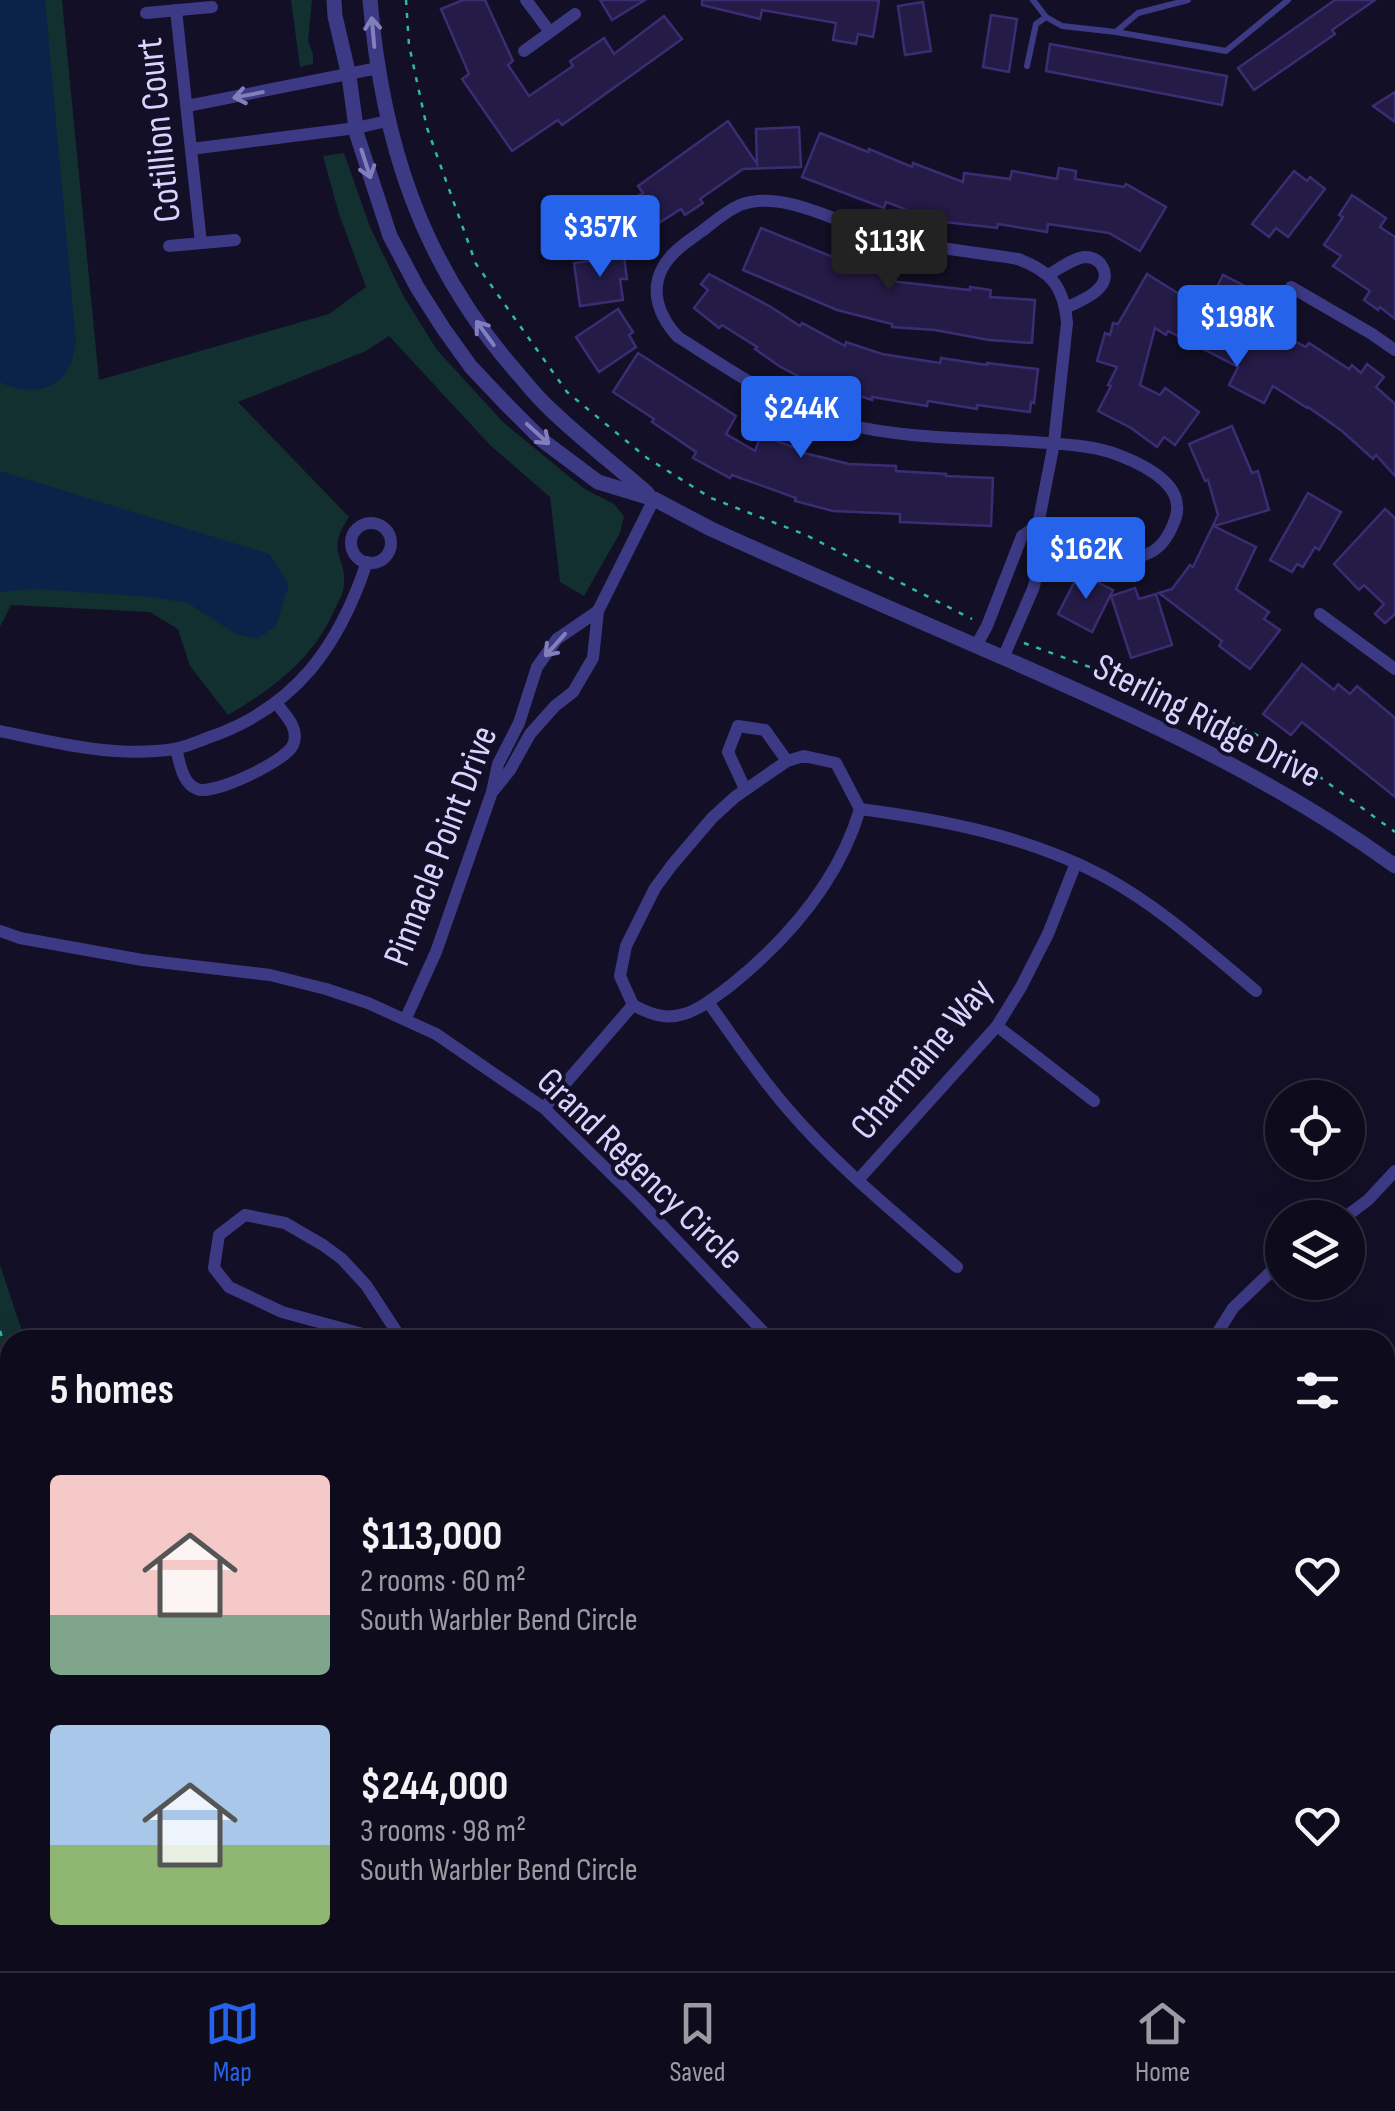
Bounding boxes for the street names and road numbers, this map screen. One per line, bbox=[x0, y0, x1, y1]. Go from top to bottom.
street label: Cotillion Court bbox=[127, 36, 191, 224]
street label: Sterling Ridge Drive bbox=[1086, 644, 1328, 798]
street label: Pinnacle Point Drive bbox=[375, 720, 507, 972]
street label: Charmaine Way bbox=[842, 969, 1003, 1149]
street label: Grand Regency Circle bbox=[527, 1059, 753, 1279]

